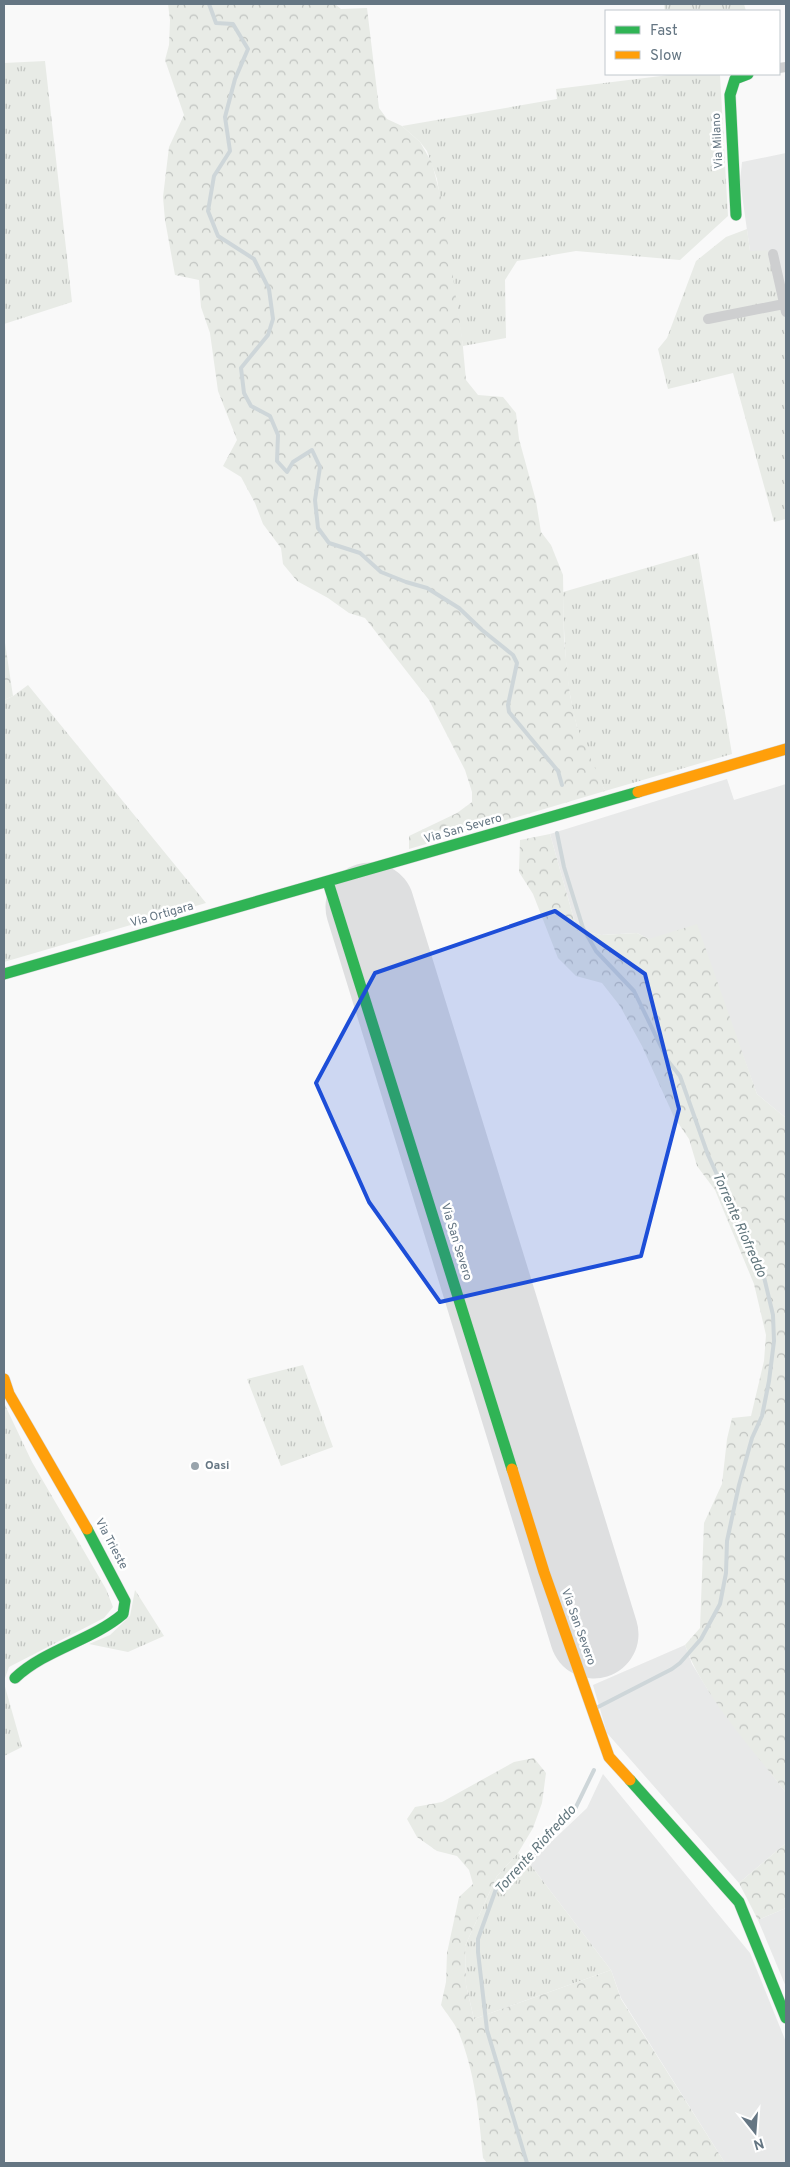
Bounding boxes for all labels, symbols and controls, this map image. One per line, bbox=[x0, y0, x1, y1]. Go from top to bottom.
legend bbox=[605, 10, 780, 75]
text: Fast bbox=[650, 22, 678, 41]
text: Slow bbox=[650, 47, 682, 66]
street label: Via Milano bbox=[709, 112, 727, 169]
street label: Via San Severo bbox=[422, 810, 504, 848]
street label: Via Ortigara bbox=[129, 898, 195, 932]
water label: Torrente Riofreddo bbox=[708, 1170, 770, 1281]
street label: Via San Severo bbox=[437, 1201, 475, 1283]
place label: Oasi bbox=[205, 1458, 229, 1474]
marker: Oasi bbox=[189, 1460, 201, 1472]
street label: Via Trieste bbox=[91, 1516, 131, 1572]
street label: Via San Severo bbox=[557, 1587, 599, 1668]
water label: Torrente Riofreddo bbox=[492, 1802, 581, 1898]
north arrow bbox=[730, 2107, 780, 2157]
text: N bbox=[751, 2133, 766, 2153]

